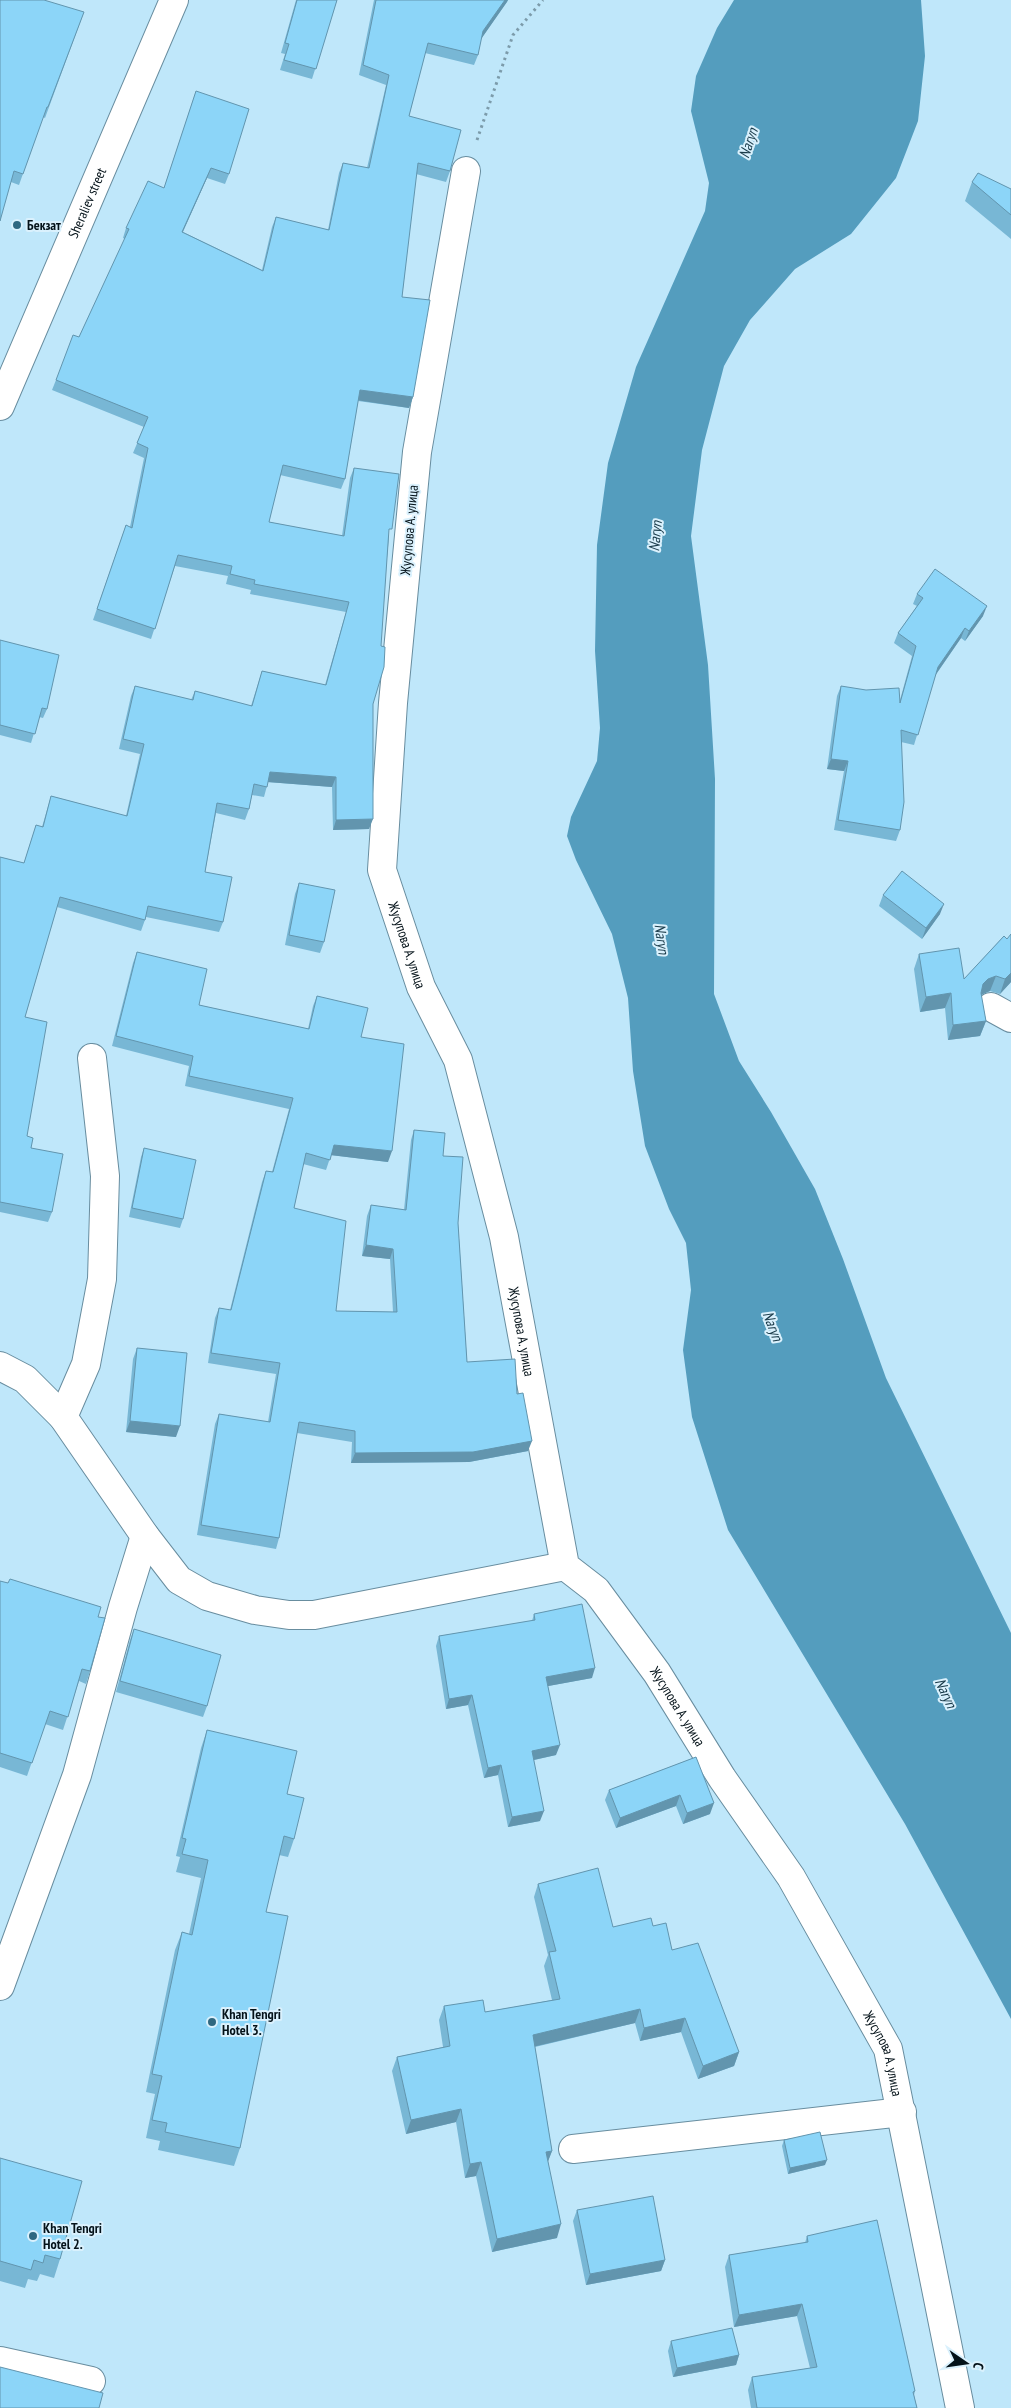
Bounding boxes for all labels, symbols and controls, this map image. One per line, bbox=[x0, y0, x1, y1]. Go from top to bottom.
water label: Naryn bbox=[734, 124, 762, 160]
street label: Sheraliev street bbox=[64, 165, 110, 241]
place label: Бекзат bbox=[27, 216, 61, 234]
marker: Бекзат bbox=[11, 219, 23, 231]
street label: Жусупова А. улица bbox=[396, 484, 422, 577]
water label: Naryn bbox=[644, 518, 666, 552]
street label: Жусупова А. улица bbox=[384, 898, 430, 991]
water label: Naryn bbox=[650, 923, 674, 957]
street label: Жусупова А. улица bbox=[504, 1284, 539, 1378]
water label: Naryn bbox=[759, 1308, 788, 1345]
street label: Жусупова А. улица bbox=[646, 1662, 709, 1750]
water label: Naryn bbox=[931, 1675, 962, 1712]
place label: Khan Tengri Hotel 3. bbox=[222, 2005, 281, 2039]
street label: Жусупова А. улица bbox=[859, 2007, 906, 2098]
marker: Khan Tengri Hotel 3. bbox=[206, 2016, 218, 2028]
place label: Khan Tengri Hotel 2. bbox=[43, 2219, 102, 2253]
marker: Khan Tengri Hotel 2. bbox=[27, 2230, 39, 2242]
north arrow bbox=[941, 2338, 991, 2388]
text: С bbox=[969, 2361, 988, 2372]

